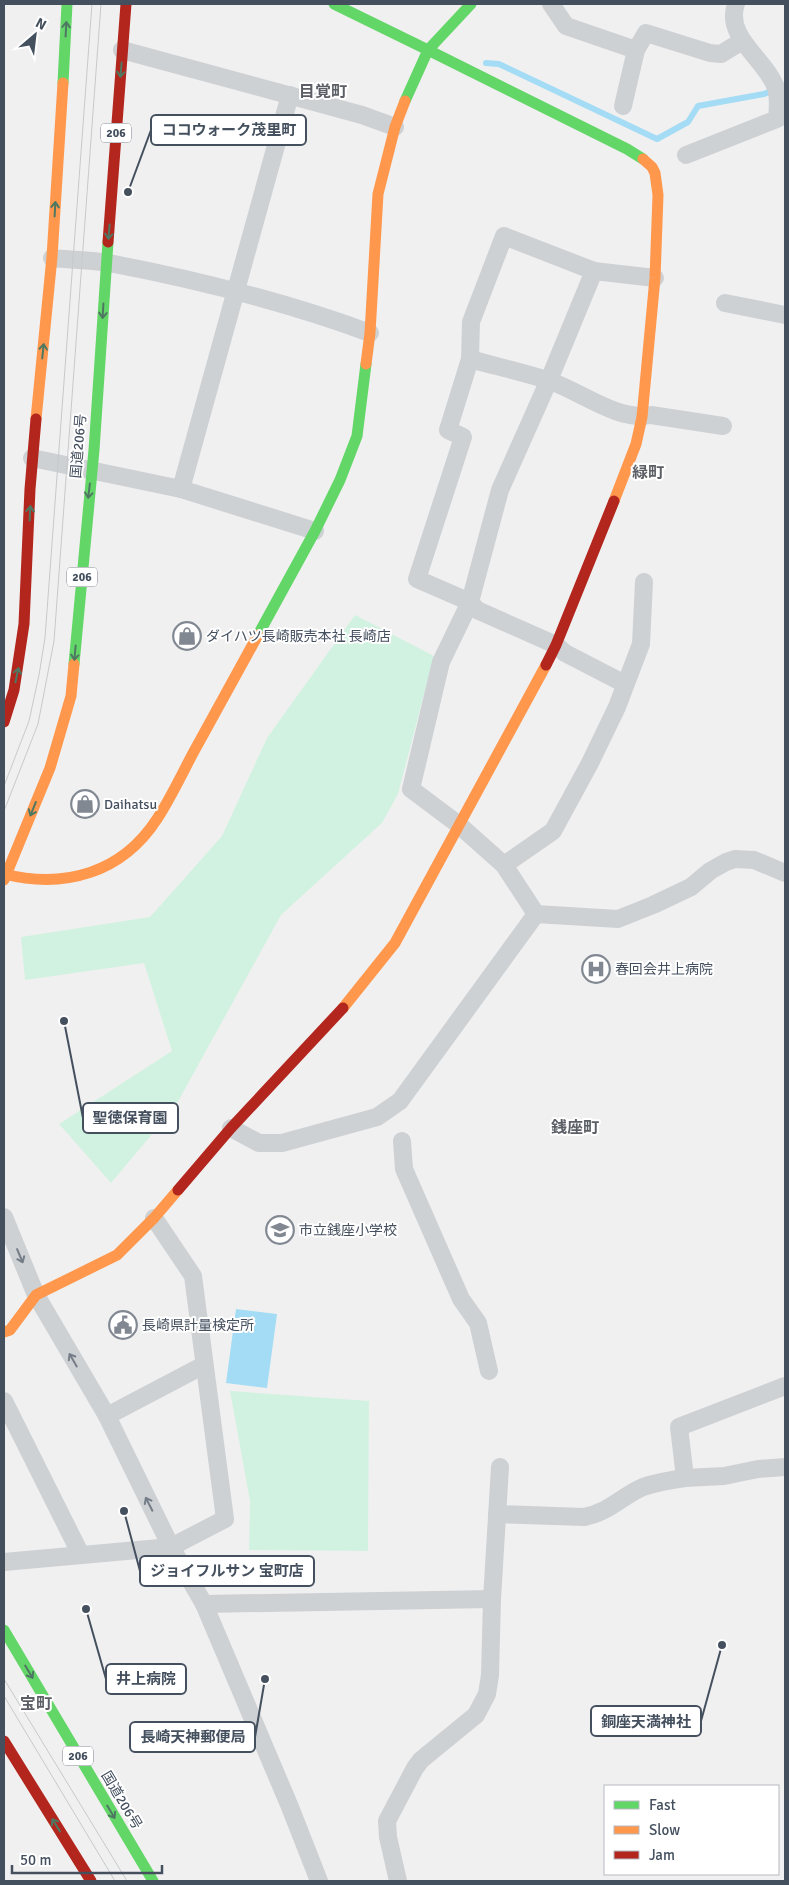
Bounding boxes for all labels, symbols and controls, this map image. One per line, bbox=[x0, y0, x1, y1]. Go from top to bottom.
north arrow bbox=[10, 10, 60, 60]
text: N bbox=[33, 14, 49, 34]
one-way arrow bbox=[61, 22, 70, 38]
one-way arrow bbox=[116, 61, 125, 77]
district label: 目覚町 bbox=[299, 82, 347, 102]
callout: ココウォーク茂里町 bbox=[151, 115, 306, 145]
text: ココウォーク茂里町 bbox=[162, 121, 296, 139]
road number: 206 bbox=[101, 124, 131, 142]
one-way arrow bbox=[51, 201, 60, 217]
one-way arrow bbox=[104, 223, 113, 239]
one-way arrow bbox=[99, 303, 108, 319]
one-way arrow bbox=[38, 344, 48, 360]
street label: 国道206号 bbox=[67, 413, 90, 479]
district label: 緑町 bbox=[632, 463, 664, 483]
one-way arrow bbox=[84, 483, 94, 499]
one-way arrow bbox=[25, 505, 34, 521]
road number: 206 bbox=[67, 568, 97, 586]
shop icon: ダイハツ長崎販売本社 長崎店 bbox=[172, 621, 202, 651]
place label: ダイハツ長崎販売本社 長崎店 bbox=[206, 628, 391, 645]
one-way arrow bbox=[70, 644, 80, 660]
one-way arrow bbox=[13, 668, 22, 684]
shop icon: Daihatsu bbox=[70, 789, 100, 819]
place label: Daihatsu bbox=[104, 796, 157, 813]
one-way arrow bbox=[28, 801, 37, 816]
hospital icon: 春回会井上病院 bbox=[581, 954, 611, 984]
place label: 春回会井上病院 bbox=[615, 961, 713, 978]
callout: 聖徳保育園 bbox=[83, 1103, 178, 1133]
text: 聖徳保育園 bbox=[92, 1109, 168, 1127]
district label: 銭座町 bbox=[551, 1118, 599, 1138]
school or university icon: 市立銭座小学校 bbox=[265, 1215, 295, 1245]
place label: 市立銭座小学校 bbox=[299, 1222, 397, 1239]
one-way arrow bbox=[16, 1248, 25, 1263]
public building icon: 長崎県計量検定所 bbox=[108, 1310, 138, 1340]
place label: 長崎県計量検定所 bbox=[142, 1317, 254, 1334]
one-way arrow bbox=[68, 1353, 78, 1367]
one-way arrow bbox=[144, 1496, 154, 1511]
callout: ジョイフルサン 宝町店 bbox=[140, 1556, 314, 1586]
text: ジョイフルサン 宝町店 bbox=[150, 1562, 304, 1580]
one-way arrow bbox=[24, 1664, 34, 1678]
callout: 井上病院 bbox=[106, 1664, 186, 1694]
text: 井上病院 bbox=[116, 1670, 176, 1688]
district label: 宝町 bbox=[20, 1694, 52, 1714]
callout: 銅座天満神社 bbox=[591, 1706, 701, 1736]
text: 銅座天満神社 bbox=[601, 1713, 691, 1731]
callout: 長崎天神郵便局 bbox=[130, 1722, 255, 1752]
text: 長崎天神郵便局 bbox=[140, 1728, 246, 1746]
road number: 206 bbox=[63, 1746, 93, 1765]
street label: 国道206号 bbox=[98, 1768, 146, 1832]
legend bbox=[604, 1785, 779, 1875]
text: Fast bbox=[649, 1796, 676, 1814]
one-way arrow bbox=[107, 1804, 117, 1818]
one-way arrow bbox=[50, 1818, 61, 1832]
text: Slow bbox=[649, 1821, 680, 1839]
scale bar bbox=[12, 1842, 162, 1874]
text: Jam bbox=[649, 1846, 675, 1864]
text: 50 m bbox=[20, 1851, 51, 1869]

